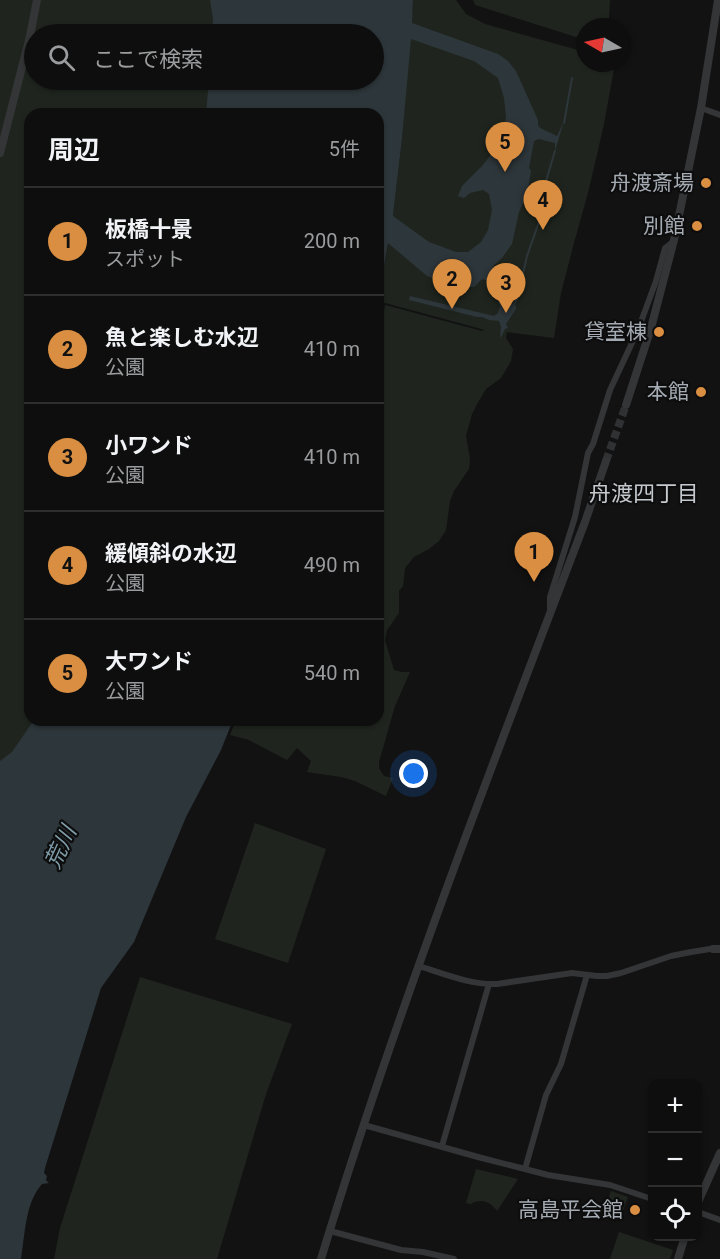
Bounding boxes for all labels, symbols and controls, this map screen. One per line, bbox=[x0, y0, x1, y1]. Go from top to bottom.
north arrow bbox=[576, 18, 630, 72]
search box bbox=[24, 24, 384, 90]
icon: search bbox=[45, 41, 78, 74]
text: ここで検索 bbox=[93, 47, 203, 72]
pin: 5 bbox=[486, 122, 524, 172]
text: 周辺 bbox=[48, 135, 100, 165]
text: 5件 bbox=[329, 137, 360, 161]
place label: 舟渡斎場 bbox=[610, 171, 694, 195]
marker: 舟渡斎場 bbox=[699, 176, 713, 190]
pin: 4 bbox=[524, 180, 562, 230]
place label: 別館 bbox=[643, 214, 685, 238]
text: 板橋十景 bbox=[105, 217, 193, 242]
marker: 別館 bbox=[690, 219, 704, 233]
text: 1 bbox=[62, 229, 73, 253]
text: 200 m bbox=[304, 229, 360, 253]
text: スポット bbox=[105, 247, 185, 271]
pin: 2 bbox=[432, 260, 472, 309]
pin: 3 bbox=[486, 264, 526, 313]
place label: 貸室棟 bbox=[584, 320, 647, 344]
text: 魚と楽しむ水辺 bbox=[105, 325, 259, 350]
marker: 貸室棟 bbox=[652, 325, 666, 339]
text: 2 bbox=[62, 337, 73, 361]
text: 410 m bbox=[304, 337, 360, 361]
text: 公園 bbox=[105, 355, 145, 379]
place label: 本館 bbox=[647, 380, 689, 404]
marker: 本館 bbox=[694, 385, 708, 399]
text: 小ワンド bbox=[105, 433, 193, 458]
text: 3 bbox=[62, 445, 73, 469]
text: 410 m bbox=[304, 445, 360, 469]
text: 公園 bbox=[105, 463, 145, 487]
district label: 舟渡四丁目 bbox=[589, 481, 699, 506]
pin: 1 bbox=[514, 532, 554, 582]
text: 緩傾斜の水辺 bbox=[105, 541, 237, 566]
text: 4 bbox=[62, 553, 73, 577]
text: 490 m bbox=[304, 553, 360, 577]
text: 公園 bbox=[105, 571, 145, 595]
text: 大ワンド bbox=[105, 649, 193, 674]
text: 5 bbox=[62, 661, 73, 685]
text: 540 m bbox=[304, 661, 360, 685]
text: 公園 bbox=[105, 679, 145, 703]
your location bbox=[399, 759, 428, 788]
water label: 荒川 bbox=[40, 820, 82, 872]
map controls bbox=[648, 1079, 702, 1241]
button: + bbox=[648, 1079, 702, 1133]
button: − bbox=[648, 1133, 702, 1187]
button: locate bbox=[648, 1187, 702, 1241]
place label: 高島平会館 bbox=[518, 1198, 623, 1222]
marker: 高島平会館 bbox=[628, 1203, 642, 1217]

